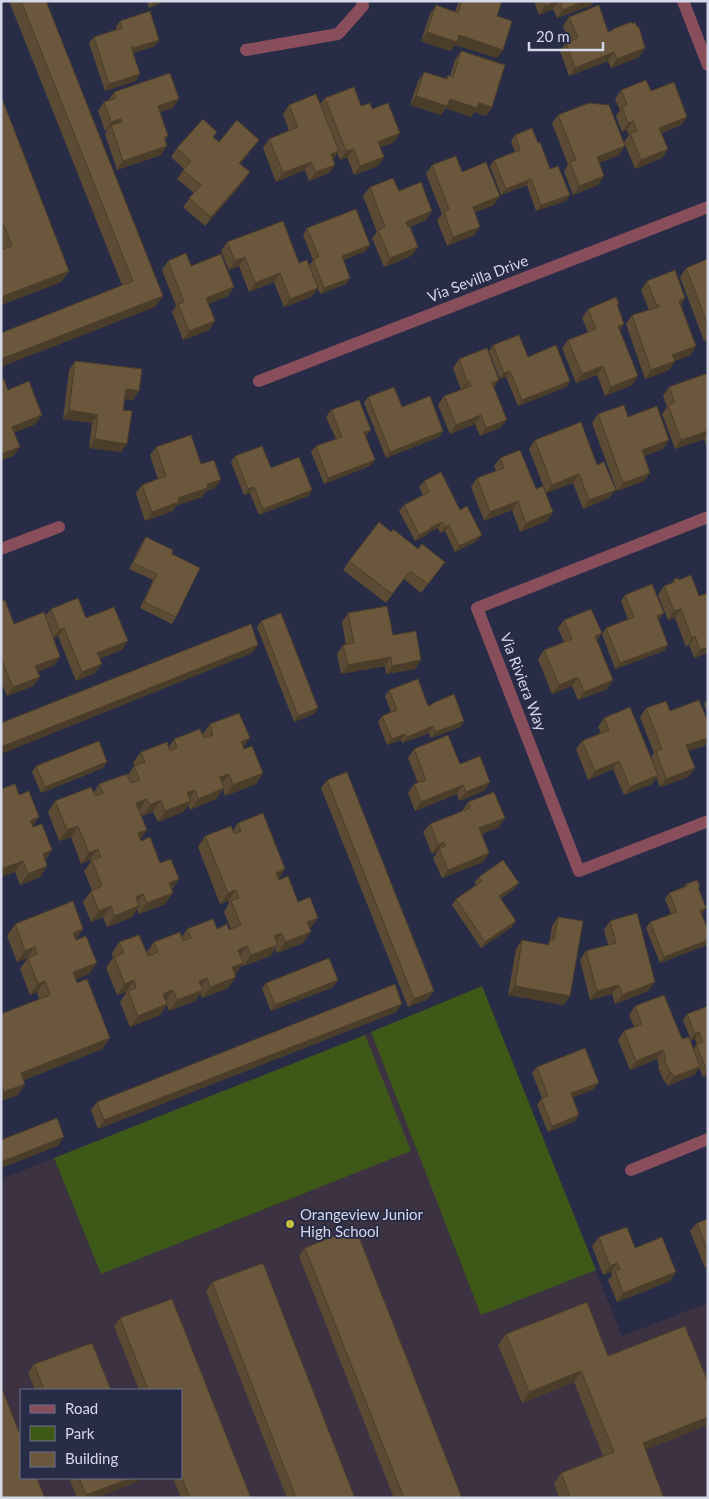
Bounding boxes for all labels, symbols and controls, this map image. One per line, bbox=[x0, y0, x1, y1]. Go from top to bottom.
scale bar bbox=[529, 20, 603, 52]
text: 20 m bbox=[536, 27, 570, 45]
street label: Via Sevilla Drive bbox=[425, 251, 531, 306]
street label: Via Riviera Way bbox=[497, 630, 551, 733]
place label: Orangeview Junior High School bbox=[300, 1205, 423, 1240]
marker: Orangeview Junior High School bbox=[284, 1218, 296, 1230]
legend bbox=[20, 1389, 182, 1479]
text: Road bbox=[65, 1399, 98, 1417]
text: Park bbox=[65, 1424, 95, 1442]
text: Building bbox=[65, 1449, 118, 1467]

